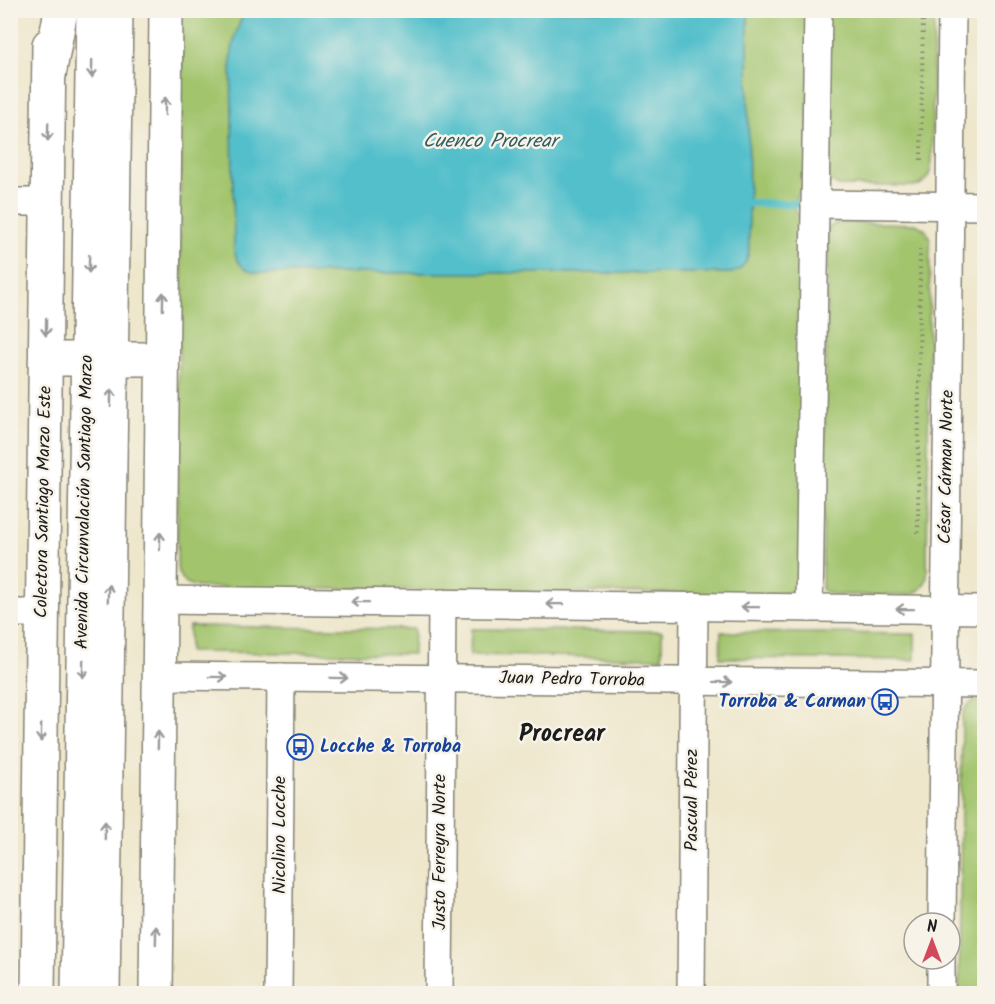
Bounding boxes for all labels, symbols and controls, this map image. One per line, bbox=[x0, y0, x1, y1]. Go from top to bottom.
one-way arrow bbox=[86, 58, 98, 78]
one-way arrow bbox=[159, 96, 171, 116]
one-way arrow bbox=[42, 121, 54, 141]
water label: Cuenco Procrear bbox=[423, 126, 562, 158]
one-way arrow bbox=[83, 253, 95, 273]
one-way arrow bbox=[157, 291, 169, 311]
one-way arrow bbox=[40, 316, 52, 336]
street label: Avenida Circunvalación Santiago Marzo bbox=[68, 355, 102, 649]
street label: Colectora Santiago Marzo Este bbox=[27, 385, 61, 619]
one-way arrow bbox=[105, 389, 117, 409]
street label: César Cárman Norte bbox=[931, 390, 963, 544]
one-way arrow bbox=[155, 532, 166, 552]
one-way arrow bbox=[102, 584, 114, 604]
one-way arrow bbox=[351, 596, 371, 608]
one-way arrow bbox=[546, 599, 566, 610]
one-way arrow bbox=[741, 601, 761, 613]
one-way arrow bbox=[896, 603, 916, 615]
one-way arrow bbox=[77, 659, 89, 679]
street label: Juan Pedro Torroba bbox=[499, 664, 645, 696]
one-way arrow bbox=[207, 671, 227, 683]
one-way arrow bbox=[329, 672, 349, 684]
one-way arrow bbox=[713, 676, 733, 688]
bus stop icon: Torroba & Carman bbox=[870, 687, 900, 717]
place label: Torroba & Carman bbox=[719, 688, 866, 717]
district label: Procrear bbox=[519, 715, 606, 754]
one-way arrow bbox=[35, 722, 47, 742]
one-way arrow bbox=[153, 731, 164, 751]
bus stop icon: Locche & Torroba bbox=[285, 732, 315, 762]
place label: Locche & Torroba bbox=[320, 733, 461, 762]
street label: Pascual Pérez bbox=[678, 749, 707, 851]
street label: Justo Ferreyra Norte bbox=[426, 774, 455, 930]
street label: Nicolino Locche bbox=[266, 776, 295, 894]
one-way arrow bbox=[99, 821, 111, 841]
north arrow bbox=[902, 911, 962, 971]
text: N bbox=[927, 915, 937, 940]
one-way arrow bbox=[151, 926, 162, 946]

